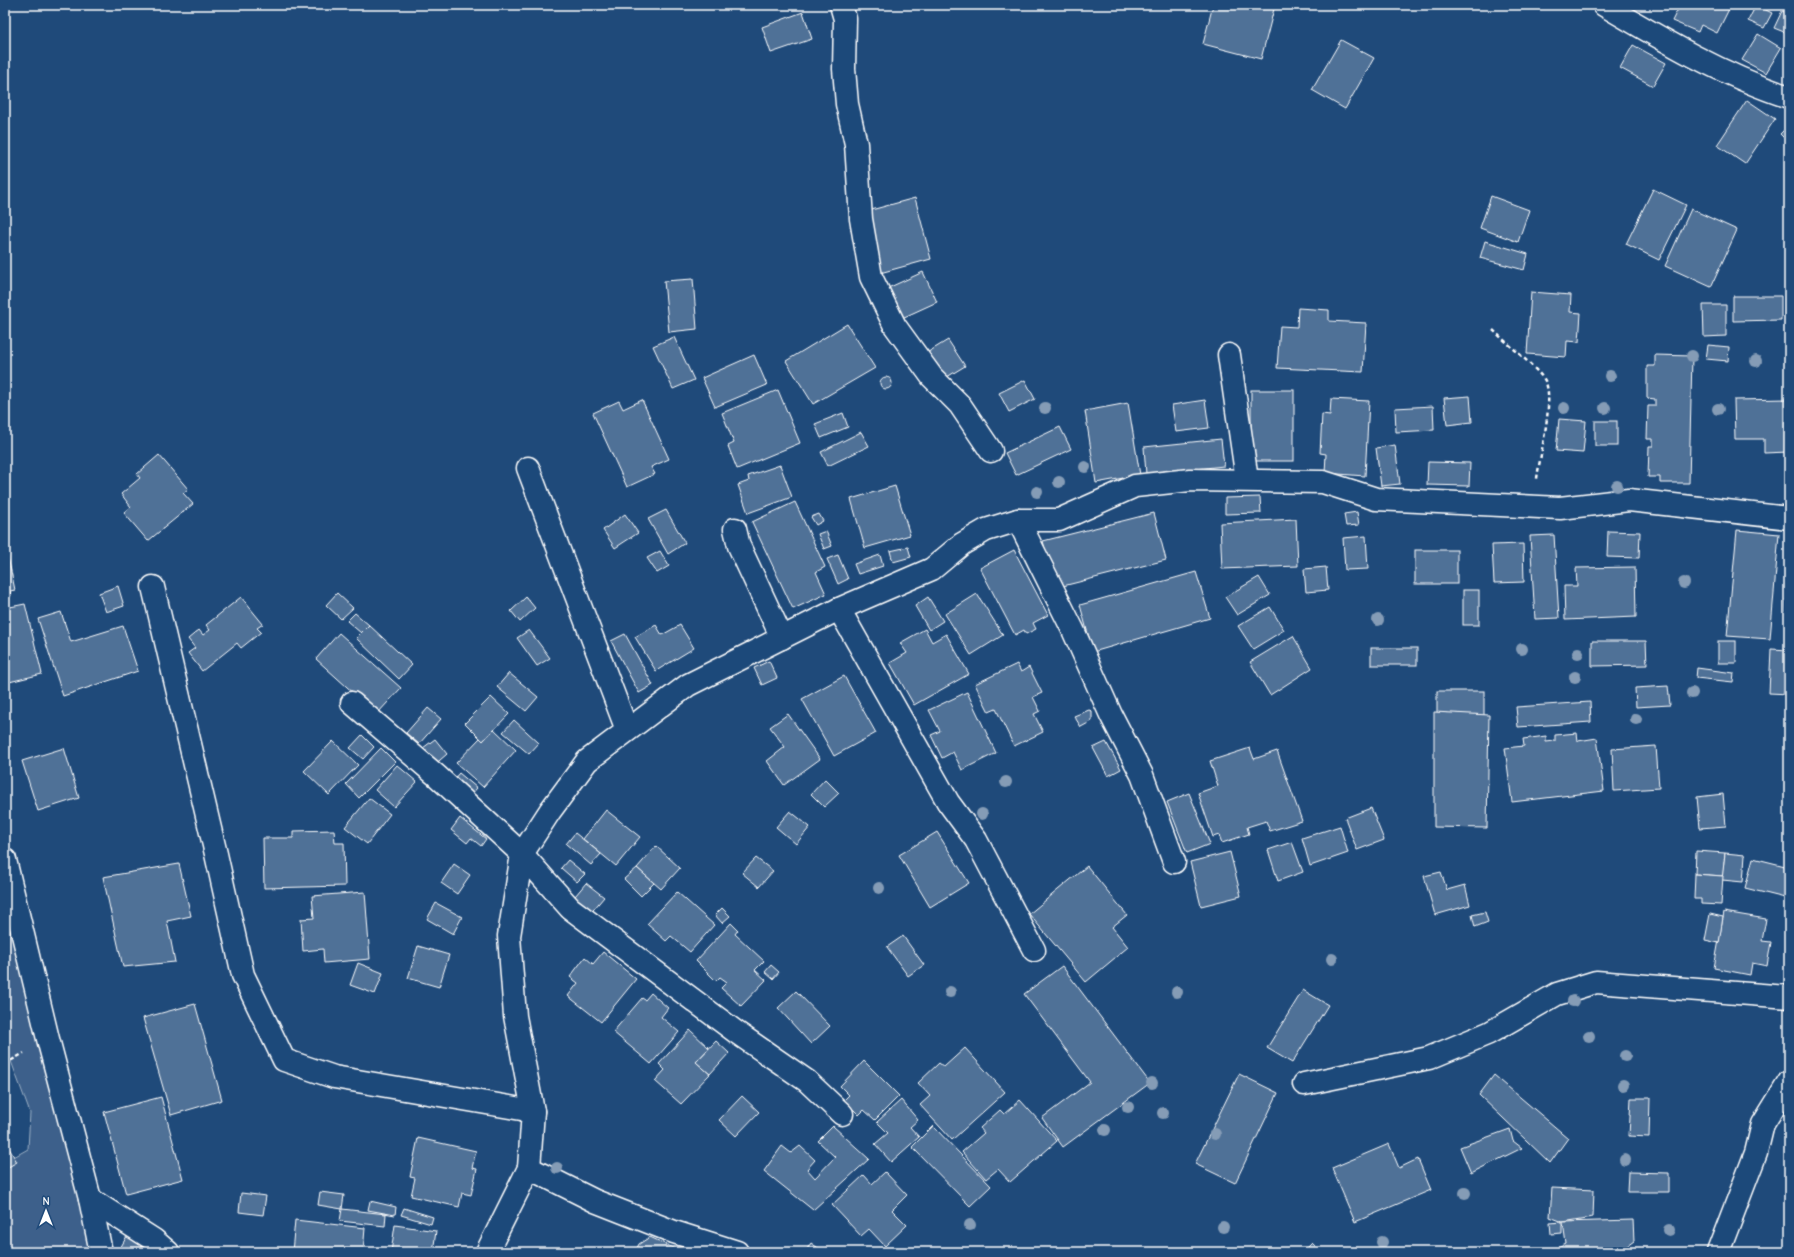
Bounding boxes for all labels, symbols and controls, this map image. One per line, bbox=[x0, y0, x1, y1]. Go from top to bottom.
north arrow bbox=[26, 1191, 66, 1231]
text: N bbox=[42, 1195, 50, 1208]

